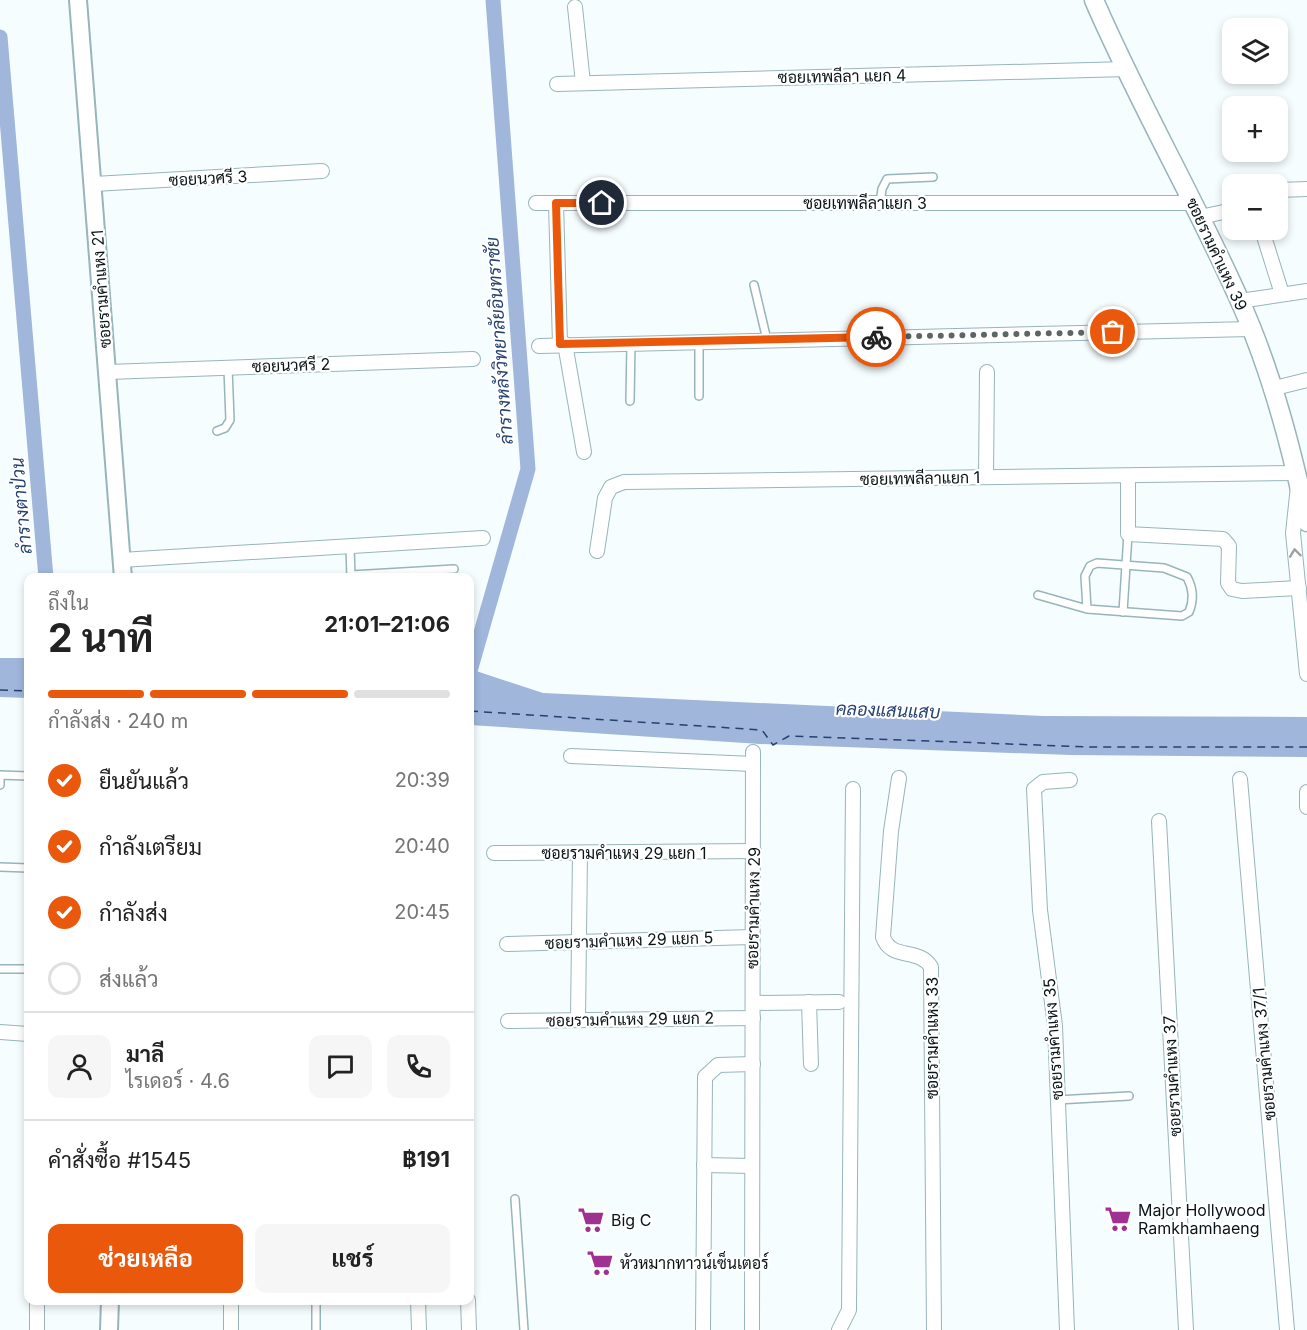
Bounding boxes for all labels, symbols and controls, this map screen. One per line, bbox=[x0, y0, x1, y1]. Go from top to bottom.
map controls bbox=[1222, 18, 1288, 240]
button: layers bbox=[1222, 18, 1288, 84]
street label: ซอยเทพลีลา แยก 4 bbox=[777, 64, 907, 87]
button: + bbox=[1222, 96, 1288, 162]
street label: ซอยนวศรี 3 bbox=[168, 165, 248, 190]
button: − bbox=[1222, 174, 1288, 240]
pin bbox=[576, 177, 627, 228]
icon: home bbox=[585, 186, 618, 219]
street label: ซอยเทพลีลาแยก 3 bbox=[803, 192, 927, 213]
street label: ซอยรามคำแหง 39 bbox=[1182, 194, 1252, 314]
street label: ซอยรามคำแหง 21 bbox=[87, 229, 115, 349]
water label: ลำรางหลังวิทยาลัยอินทราชัย bbox=[481, 236, 517, 446]
pin bbox=[1087, 306, 1138, 357]
courier bbox=[846, 307, 906, 367]
icon: bag bbox=[1096, 315, 1129, 348]
icon: bike bbox=[860, 321, 893, 354]
street label: ซอยนวศรี 2 bbox=[251, 353, 331, 376]
water label: ลำรางตาป่วน bbox=[6, 456, 36, 555]
street label: ซอยเทพลีลาแยก 1 bbox=[860, 466, 980, 489]
one-way arrow bbox=[1290, 548, 1302, 557]
text: ถึงใน bbox=[48, 591, 89, 615]
text: 21:01–21:06 bbox=[324, 611, 450, 637]
text: 2 นาที bbox=[48, 614, 153, 661]
water label: คลองแสนแสบ bbox=[835, 698, 941, 722]
text: กำลังส่ง · 240 m bbox=[48, 709, 188, 733]
icon: check bbox=[48, 764, 81, 797]
text: ยืนยันแล้ว bbox=[99, 768, 189, 794]
text: 20:39 bbox=[395, 768, 450, 792]
icon: check bbox=[48, 830, 81, 863]
text: กำลังเตรียม bbox=[99, 834, 202, 860]
text: 20:40 bbox=[394, 834, 450, 858]
street label: ซอยรามคำแหง 29 แยก 1 bbox=[541, 843, 707, 863]
street label: ซอยรามคำแหง 29 bbox=[742, 847, 764, 969]
icon: check bbox=[48, 896, 81, 929]
text: กำลังส่ง bbox=[99, 900, 168, 926]
text: 20:45 bbox=[394, 900, 450, 924]
street label: ซอยรามคำแหง 29 แยก 5 bbox=[545, 927, 713, 953]
text: ส่งแล้ว bbox=[99, 966, 159, 992]
street label: ซอยรามคำแหง 33 bbox=[922, 977, 942, 1099]
street label: ซอยรามคำแหง 35 bbox=[1039, 977, 1067, 1101]
street label: ซอยรามคำแหง 37/1 bbox=[1248, 987, 1280, 1121]
street label: ซอยรามคำแหง 29 แยก 2 bbox=[546, 1008, 714, 1030]
street label: ซอยรามคำแหง 37 bbox=[1159, 1015, 1185, 1137]
button: person bbox=[48, 1035, 111, 1098]
button: chat bbox=[309, 1035, 372, 1098]
button: phone bbox=[387, 1035, 450, 1098]
text: มาลี bbox=[126, 1041, 164, 1067]
text: ไรเดอร์ · 4.6 bbox=[126, 1069, 230, 1093]
text: ฿191 bbox=[402, 1146, 450, 1172]
text: คำสั่งซื้อ #1545 bbox=[48, 1147, 191, 1173]
place label: Major Hollywood Ramkhamhaeng bbox=[1138, 1200, 1266, 1238]
supermarket icon: Major Hollywood Ramkhamhaeng bbox=[1103, 1204, 1133, 1234]
supermarket icon: Big C bbox=[576, 1205, 606, 1235]
place label: Big C bbox=[611, 1210, 651, 1230]
button: ช่วยเหลือ bbox=[48, 1224, 243, 1293]
button: แชร์ bbox=[255, 1224, 450, 1293]
supermarket icon: หัวหมากทาวน์เซ็นเตอร์ bbox=[585, 1248, 615, 1278]
place label: หัวหมากทาวน์เซ็นเตอร์ bbox=[620, 1250, 769, 1273]

